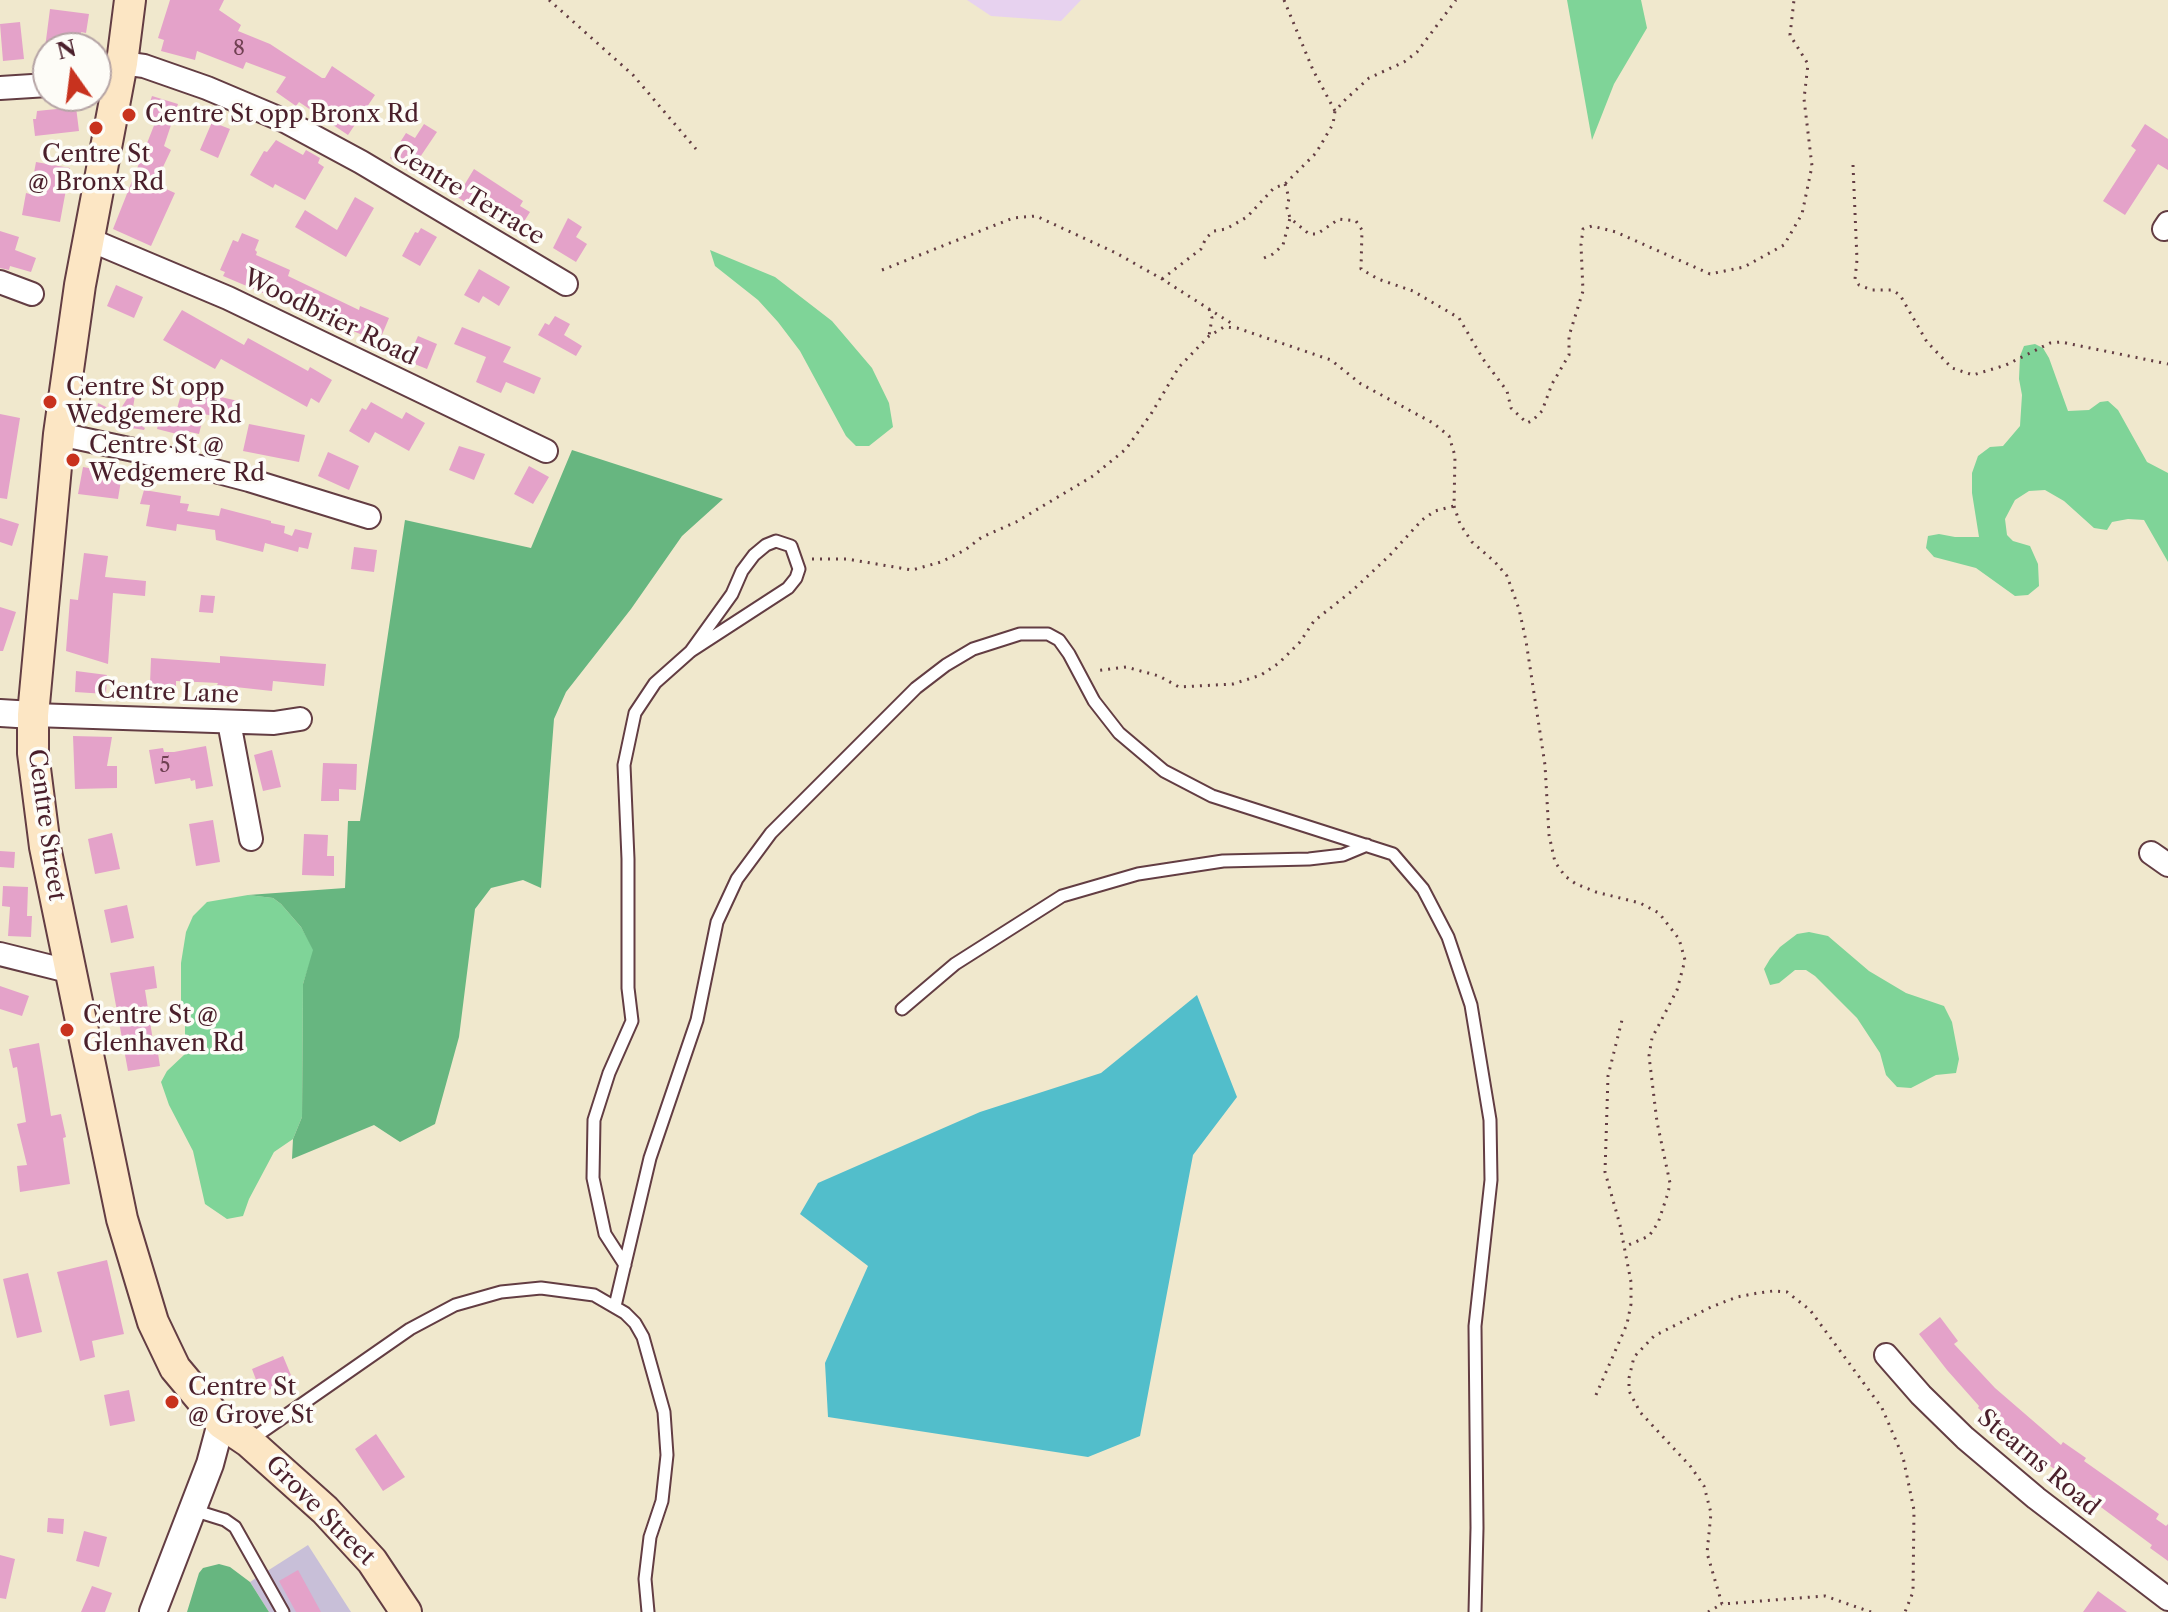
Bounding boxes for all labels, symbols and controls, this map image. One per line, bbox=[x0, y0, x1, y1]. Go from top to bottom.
north arrow bbox=[32, 32, 112, 112]
text: N bbox=[54, 35, 79, 66]
house number: 8 bbox=[233, 37, 245, 61]
place label: Centre St opp Bronx Rd bbox=[145, 101, 419, 129]
marker: Centre St opp Bronx Rd bbox=[120, 106, 138, 124]
marker: Centre St @ Bronx Rd bbox=[87, 119, 105, 137]
street label: Centre Terrace bbox=[386, 138, 550, 252]
place label: Centre St @ Bronx Rd bbox=[28, 141, 164, 197]
street label: Woodbrier Road bbox=[239, 264, 421, 372]
place label: Centre St opp Wedgemere Rd bbox=[66, 374, 242, 430]
marker: Centre St opp Wedgemere Rd bbox=[41, 393, 59, 411]
place label: Centre St @ Wedgemere Rd bbox=[89, 432, 265, 488]
marker: Centre St @ Wedgemere Rd bbox=[64, 451, 82, 469]
street label: Centre Lane bbox=[97, 676, 239, 710]
street label: Centre Street bbox=[21, 747, 71, 903]
house number: 5 bbox=[160, 754, 170, 778]
place label: Centre St @ Glenhaven Rd bbox=[83, 1002, 244, 1058]
marker: Centre St @ Glenhaven Rd bbox=[58, 1021, 76, 1039]
place label: Centre St @ Grove St bbox=[188, 1374, 313, 1430]
marker: Centre St @ Grove St bbox=[163, 1393, 181, 1411]
street label: Stearns Road bbox=[1971, 1404, 2105, 1522]
street label: Grove Street bbox=[259, 1450, 381, 1572]

